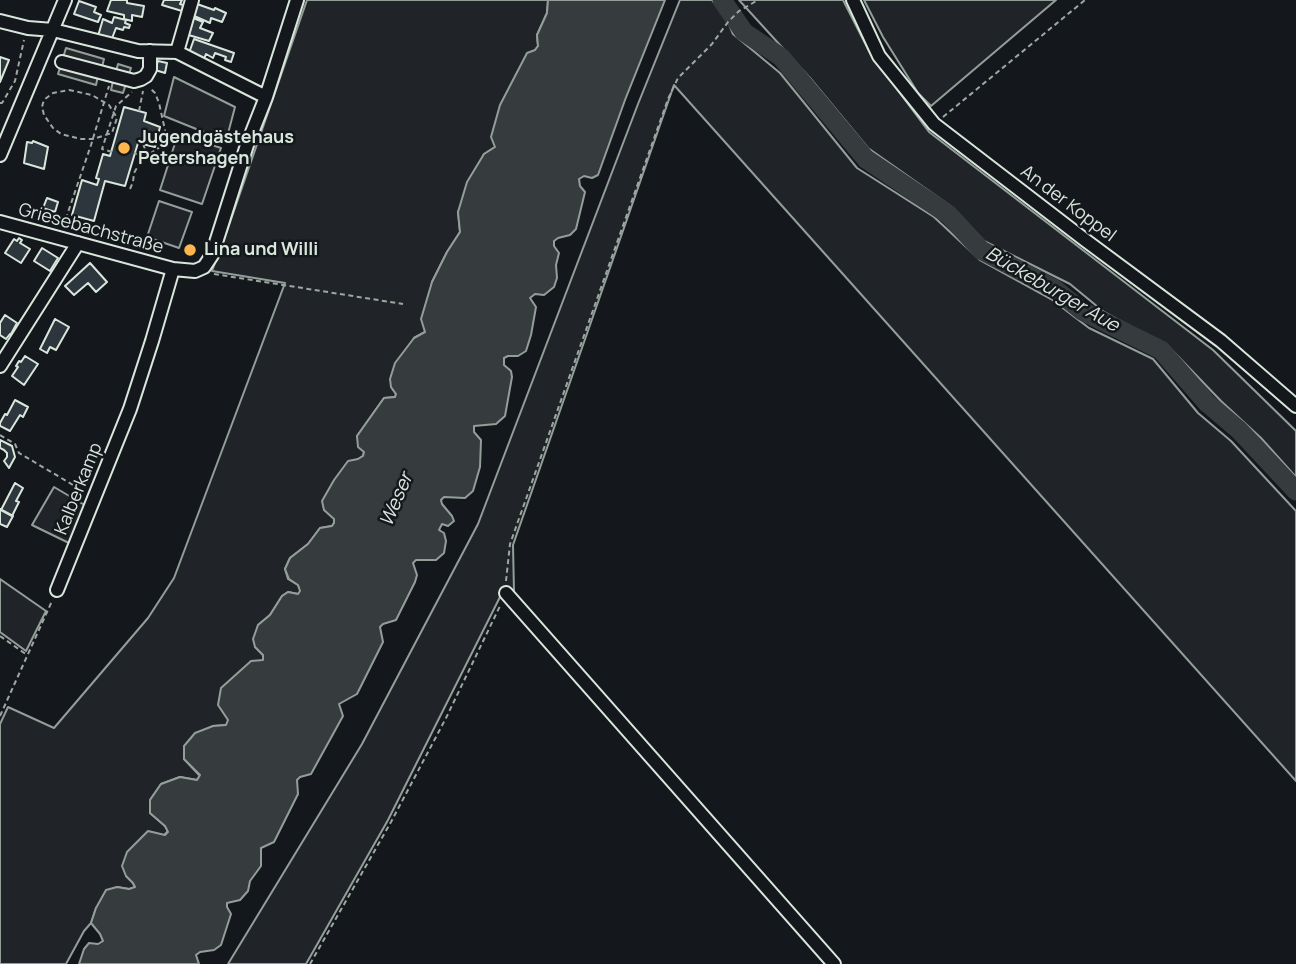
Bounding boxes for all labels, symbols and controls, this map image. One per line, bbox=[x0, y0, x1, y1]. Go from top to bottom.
place label: Jugendgästehaus Petershagen bbox=[138, 127, 294, 170]
marker: Jugendgästehaus Petershagen bbox=[116, 140, 132, 156]
street label: An der Koppel bbox=[1016, 161, 1120, 247]
street label: Griesebachstraße bbox=[16, 199, 166, 259]
place label: Lina und Willi bbox=[204, 239, 318, 261]
marker: Lina und Willi bbox=[182, 242, 198, 258]
water label: Bückeburger Aue bbox=[981, 243, 1123, 337]
street label: Kalberkamp bbox=[51, 440, 107, 538]
water label: Weser bbox=[376, 470, 418, 530]

